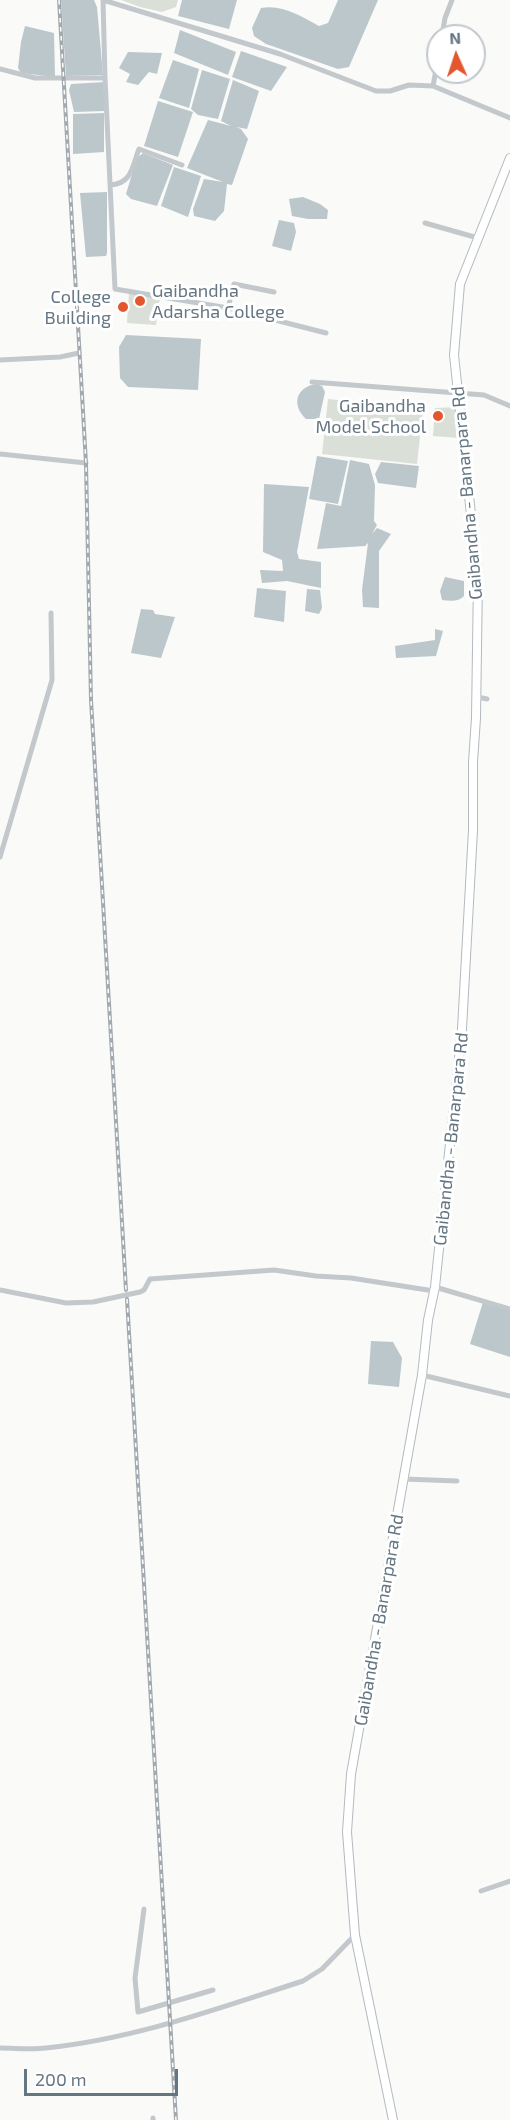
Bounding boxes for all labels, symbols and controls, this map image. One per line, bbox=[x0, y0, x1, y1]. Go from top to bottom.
north arrow bbox=[426, 24, 486, 84]
text: N bbox=[449, 28, 461, 47]
place label: Gaibandha Adarsha College bbox=[152, 280, 285, 322]
place label: College Building bbox=[44, 286, 111, 328]
marker: Gaibandha Adarsha College bbox=[133, 294, 147, 308]
marker: College Building bbox=[116, 300, 130, 314]
street label: Gaibandha - Banarpara Rd bbox=[447, 385, 487, 601]
place label: Gaibandha Model School bbox=[315, 395, 426, 438]
marker: Gaibandha Model School bbox=[431, 409, 445, 423]
street label: Gaibandha - Banarpara Rd bbox=[429, 1031, 473, 1247]
street label: Gaibandha - Banarpara Rd bbox=[350, 1513, 408, 1727]
scale bar bbox=[27, 2057, 182, 2095]
text: 200 m bbox=[35, 2068, 87, 2090]

